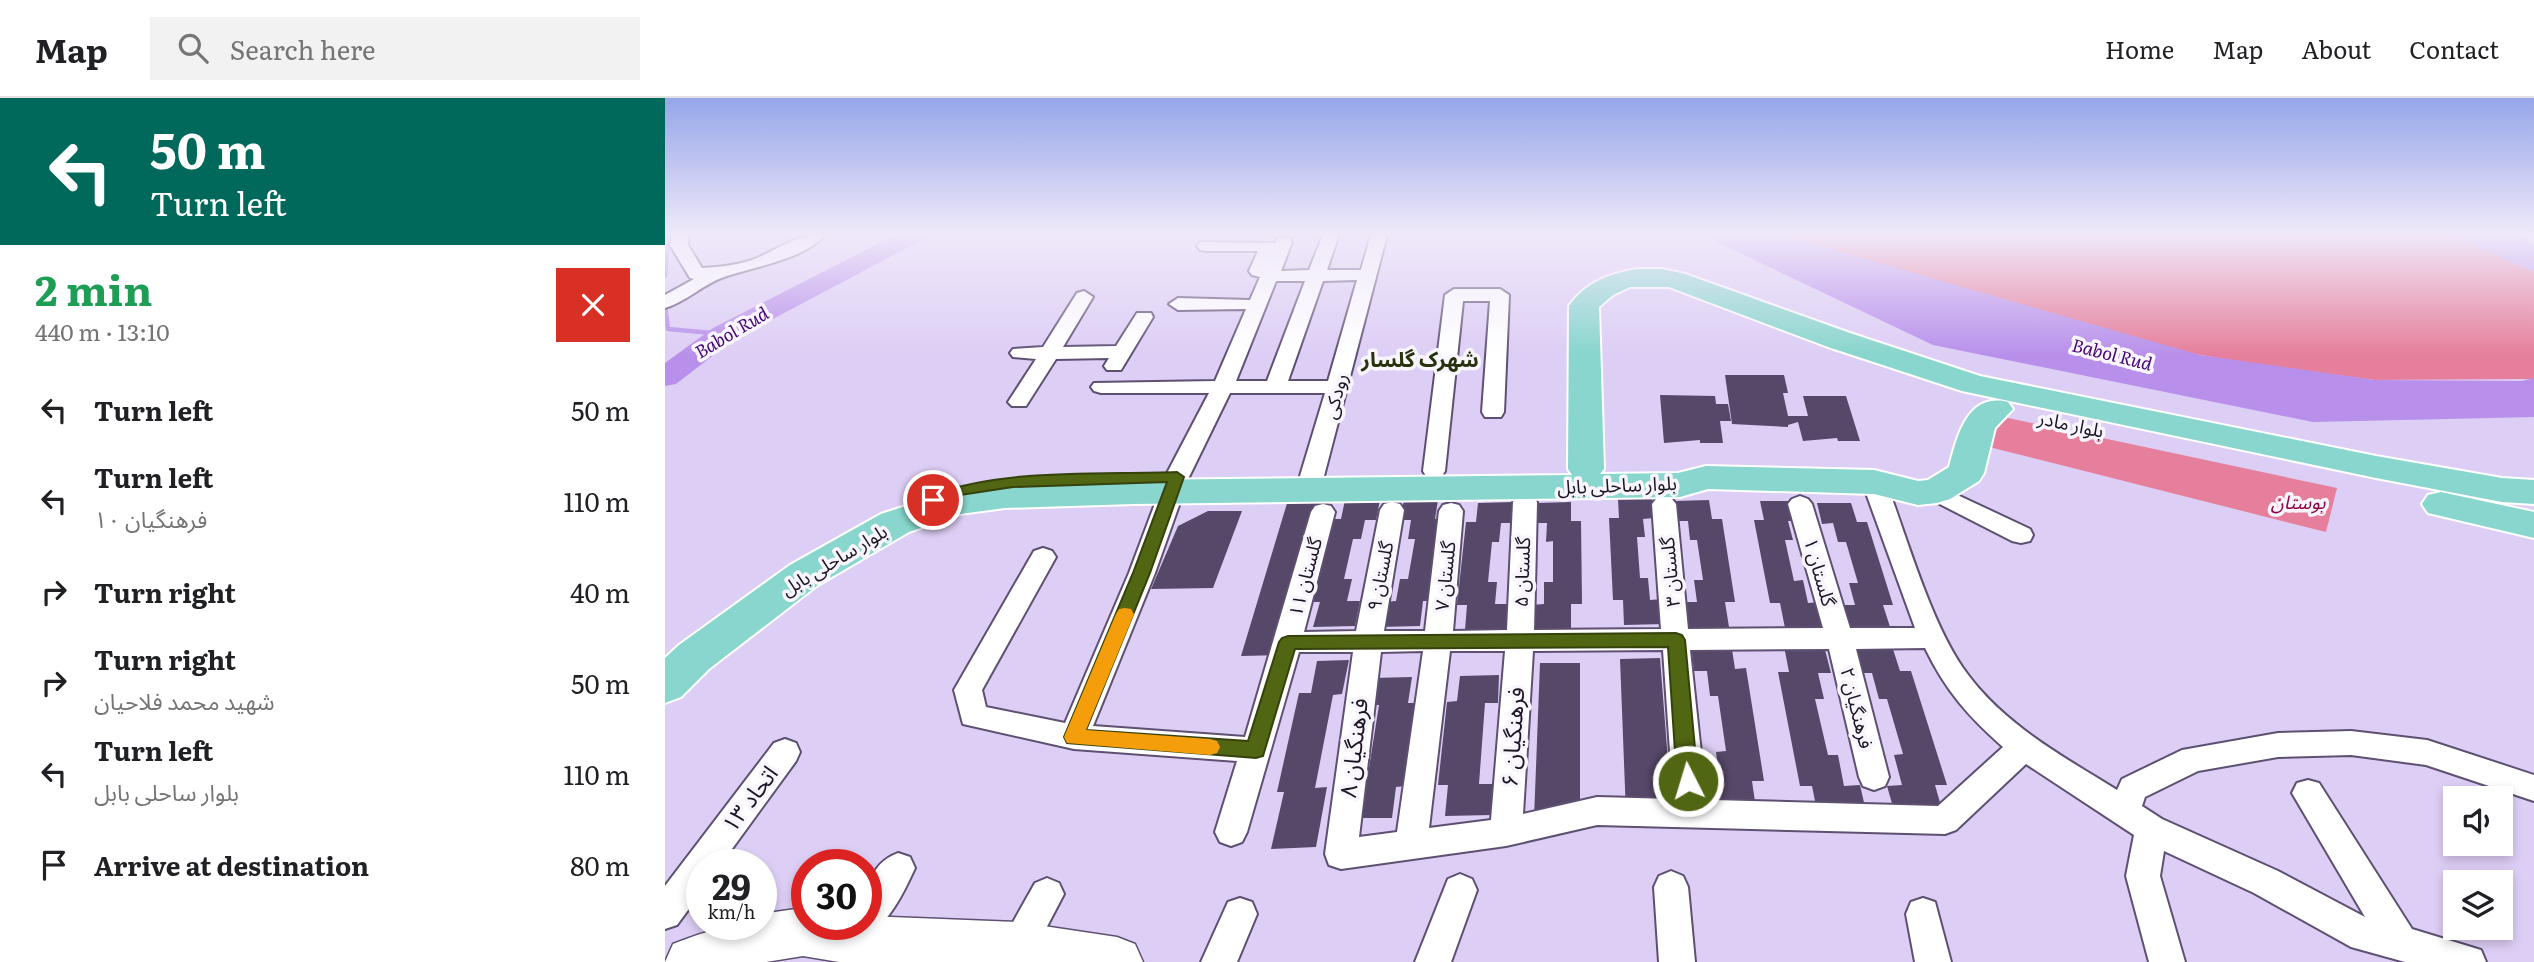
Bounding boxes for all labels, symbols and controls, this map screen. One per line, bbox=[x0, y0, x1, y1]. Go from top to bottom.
search box bbox=[150, 17, 640, 80]
text: Map bbox=[35, 24, 108, 73]
icon: search bbox=[174, 29, 212, 67]
text: Search here bbox=[230, 29, 376, 68]
text: Home bbox=[2105, 31, 2174, 66]
text: Map bbox=[2212, 31, 2263, 66]
text: About bbox=[2301, 31, 2371, 66]
text: Contact bbox=[2409, 31, 2499, 66]
text: 50 m bbox=[150, 111, 266, 184]
icon: left bbox=[35, 126, 126, 217]
text: Turn left bbox=[150, 178, 287, 226]
text: 2 min bbox=[35, 257, 152, 319]
button: close bbox=[556, 268, 630, 342]
water label: Babol Rud bbox=[689, 299, 774, 364]
text: 440 m · 13:10 bbox=[35, 314, 170, 348]
water label: Babol Rud bbox=[2069, 331, 2156, 377]
district label: شهرک گلسار bbox=[1360, 342, 1479, 373]
street label: رودکی bbox=[1315, 370, 1354, 422]
text: Turn left bbox=[94, 390, 213, 429]
text: 50 m bbox=[571, 390, 630, 429]
icon: left bbox=[35, 391, 73, 429]
street label: بلوار مادر bbox=[2035, 402, 2107, 444]
text: Turn left bbox=[94, 457, 213, 496]
street label: بلوار ساحلی بابل bbox=[1557, 468, 1677, 500]
pin bbox=[903, 470, 963, 530]
text: 110 m bbox=[563, 481, 630, 520]
icon: arrive bbox=[914, 481, 952, 519]
icon: left bbox=[35, 482, 73, 520]
park label: بوستان bbox=[2271, 487, 2326, 515]
text: فرهنگیان ۱۰ bbox=[94, 501, 207, 535]
street label: بلوار ساحلی بابل bbox=[775, 516, 892, 602]
street label: گلستان ۱۱ bbox=[1280, 533, 1328, 619]
street label: گلستان ۱ bbox=[1798, 534, 1844, 610]
street label: گلستان ۵ bbox=[1506, 535, 1536, 607]
street label: گلستان ۳ bbox=[1652, 535, 1686, 608]
street label: گلستان ۹ bbox=[1359, 538, 1400, 613]
street label: گلستان ۷ bbox=[1426, 538, 1462, 612]
text: Turn right bbox=[94, 572, 236, 611]
text: 40 m bbox=[570, 572, 630, 611]
icon: right bbox=[35, 573, 73, 611]
text: Turn right bbox=[94, 639, 236, 678]
text: 50 m bbox=[571, 663, 630, 702]
icon: right bbox=[35, 664, 73, 702]
street label: فرهنگیان ۲ bbox=[1834, 664, 1882, 751]
text: شهید محمد فلاحیان bbox=[94, 683, 275, 717]
street label: فرهنگیان ۶ bbox=[1491, 686, 1531, 788]
street label: فرهنگیان ۸ bbox=[1329, 696, 1375, 799]
text: Turn left bbox=[94, 730, 213, 769]
position arrow bbox=[1651, 744, 1725, 818]
text: 110 m bbox=[563, 754, 630, 793]
icon: left bbox=[35, 755, 73, 793]
street label: اتحاد ۱۳ bbox=[712, 757, 785, 838]
text: بلوار ساحلی بابل bbox=[94, 774, 239, 808]
map controls bbox=[2443, 786, 2513, 940]
button: sound bbox=[2443, 786, 2513, 856]
text: Arrive at destination bbox=[94, 845, 369, 884]
text: 80 m bbox=[570, 845, 630, 884]
icon: arrive bbox=[35, 846, 73, 884]
speed limit sign: 30 bbox=[791, 849, 882, 940]
text: 29 bbox=[712, 859, 751, 911]
button: layers bbox=[2443, 870, 2513, 940]
text: km/h bbox=[708, 898, 755, 925]

